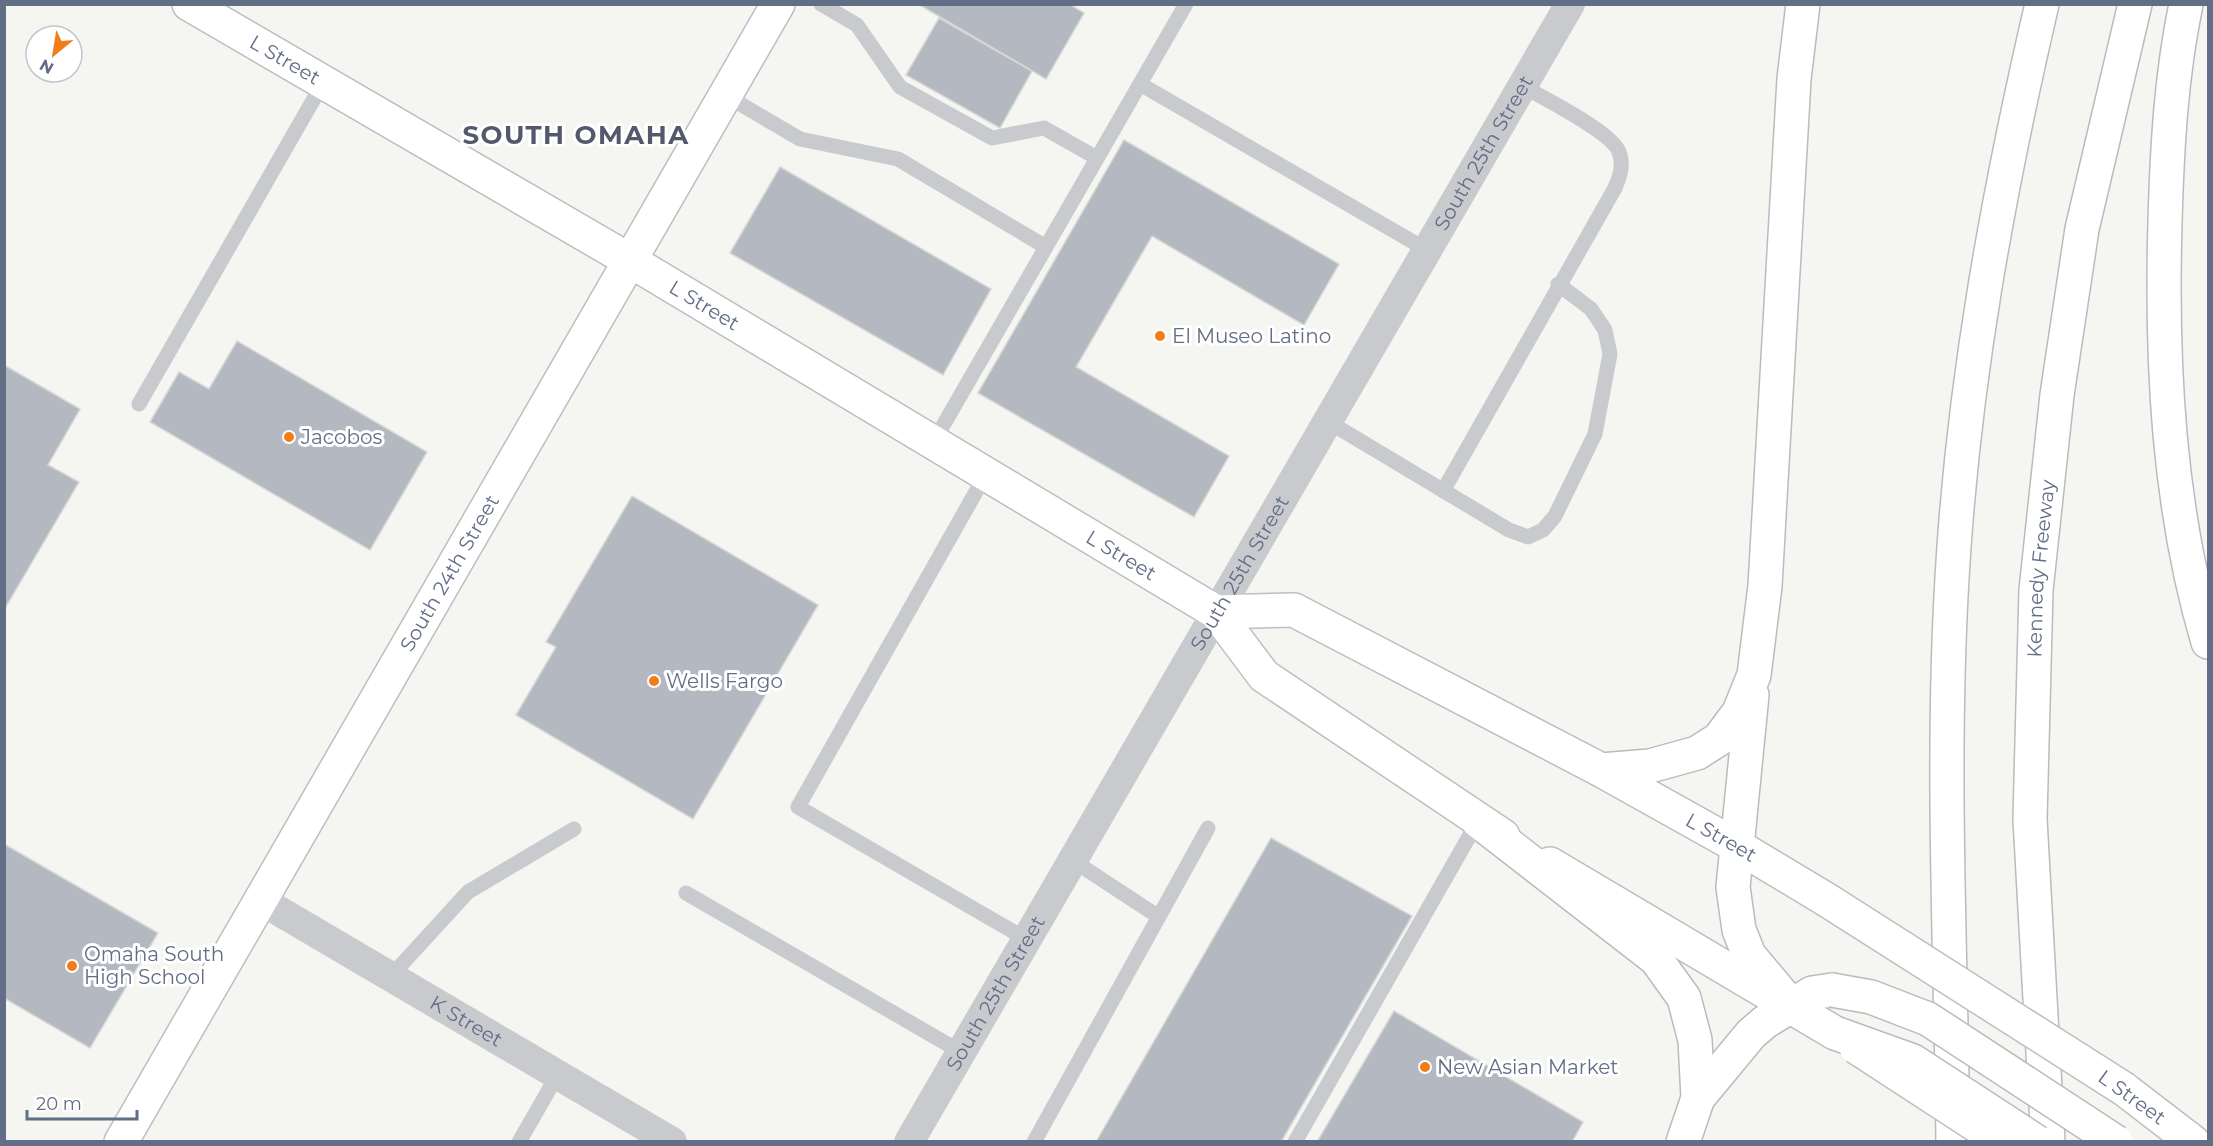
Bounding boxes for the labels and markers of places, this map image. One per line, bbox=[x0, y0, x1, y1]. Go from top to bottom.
place label: El Museo Latino bbox=[1172, 324, 1331, 348]
marker: El Museo Latino bbox=[1153, 329, 1167, 343]
place label: Jacobos bbox=[300, 425, 383, 449]
marker: Jacobos bbox=[282, 430, 296, 444]
place label: Wells Fargo bbox=[666, 669, 783, 693]
marker: Wells Fargo bbox=[647, 674, 661, 688]
place label: Omaha South High School bbox=[84, 942, 224, 989]
marker: Omaha South High School bbox=[65, 959, 79, 973]
place label: New Asian Market bbox=[1437, 1055, 1618, 1079]
marker: New Asian Market bbox=[1418, 1060, 1432, 1074]

